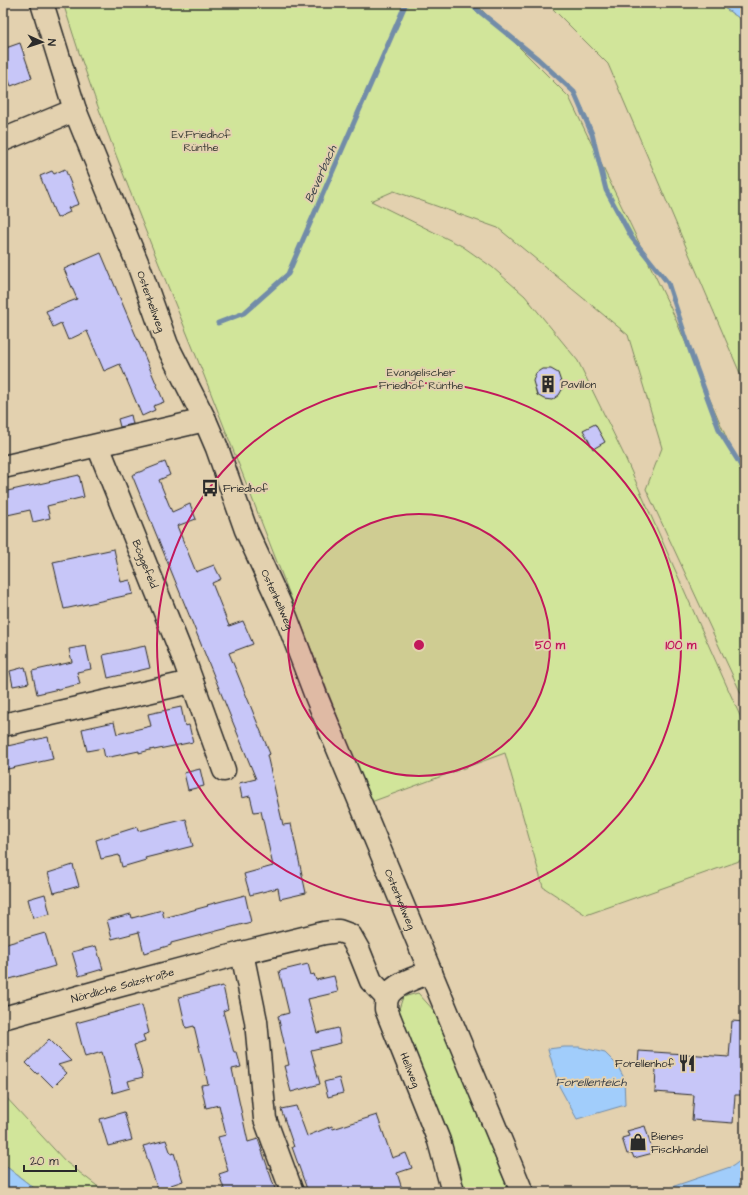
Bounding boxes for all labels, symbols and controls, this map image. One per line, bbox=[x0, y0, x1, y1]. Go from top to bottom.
north arrow bbox=[22, 22, 62, 62]
text: N bbox=[44, 39, 59, 46]
park label: Ev.Friedhof Rünthe bbox=[172, 127, 231, 155]
water label: Beverbach bbox=[301, 142, 342, 205]
street label: Ostenhellweg bbox=[133, 269, 169, 335]
park label: Evangelischer Friedhof Rünthe bbox=[379, 365, 463, 393]
building icon: Pavillon bbox=[538, 374, 558, 394]
place label: Pavillon bbox=[561, 377, 597, 392]
bus stop icon: Friedhof bbox=[200, 478, 220, 498]
place label: Friedhof bbox=[223, 481, 269, 496]
street label: Böggefeld bbox=[129, 537, 162, 591]
street label: Ostenhellweg bbox=[258, 567, 298, 632]
text: 50 m bbox=[535, 637, 566, 654]
text: 100 m bbox=[666, 637, 697, 654]
centre of rings bbox=[412, 638, 426, 652]
street label: Ostenhellweg bbox=[381, 866, 420, 932]
street label: Nördliche Salzstraße bbox=[69, 964, 176, 1006]
street label: Hellweg bbox=[397, 1050, 424, 1090]
restaurant icon: Forellenhof bbox=[677, 1053, 697, 1073]
place label: Forellenhof bbox=[615, 1056, 674, 1071]
water label: Forellenteich bbox=[555, 1074, 628, 1091]
place label: Bienes Fischhandel bbox=[651, 1129, 708, 1157]
shop icon: Bienes Fischhandel bbox=[628, 1132, 648, 1152]
scale bar bbox=[24, 1147, 76, 1173]
text: 20 m bbox=[30, 1153, 59, 1170]

